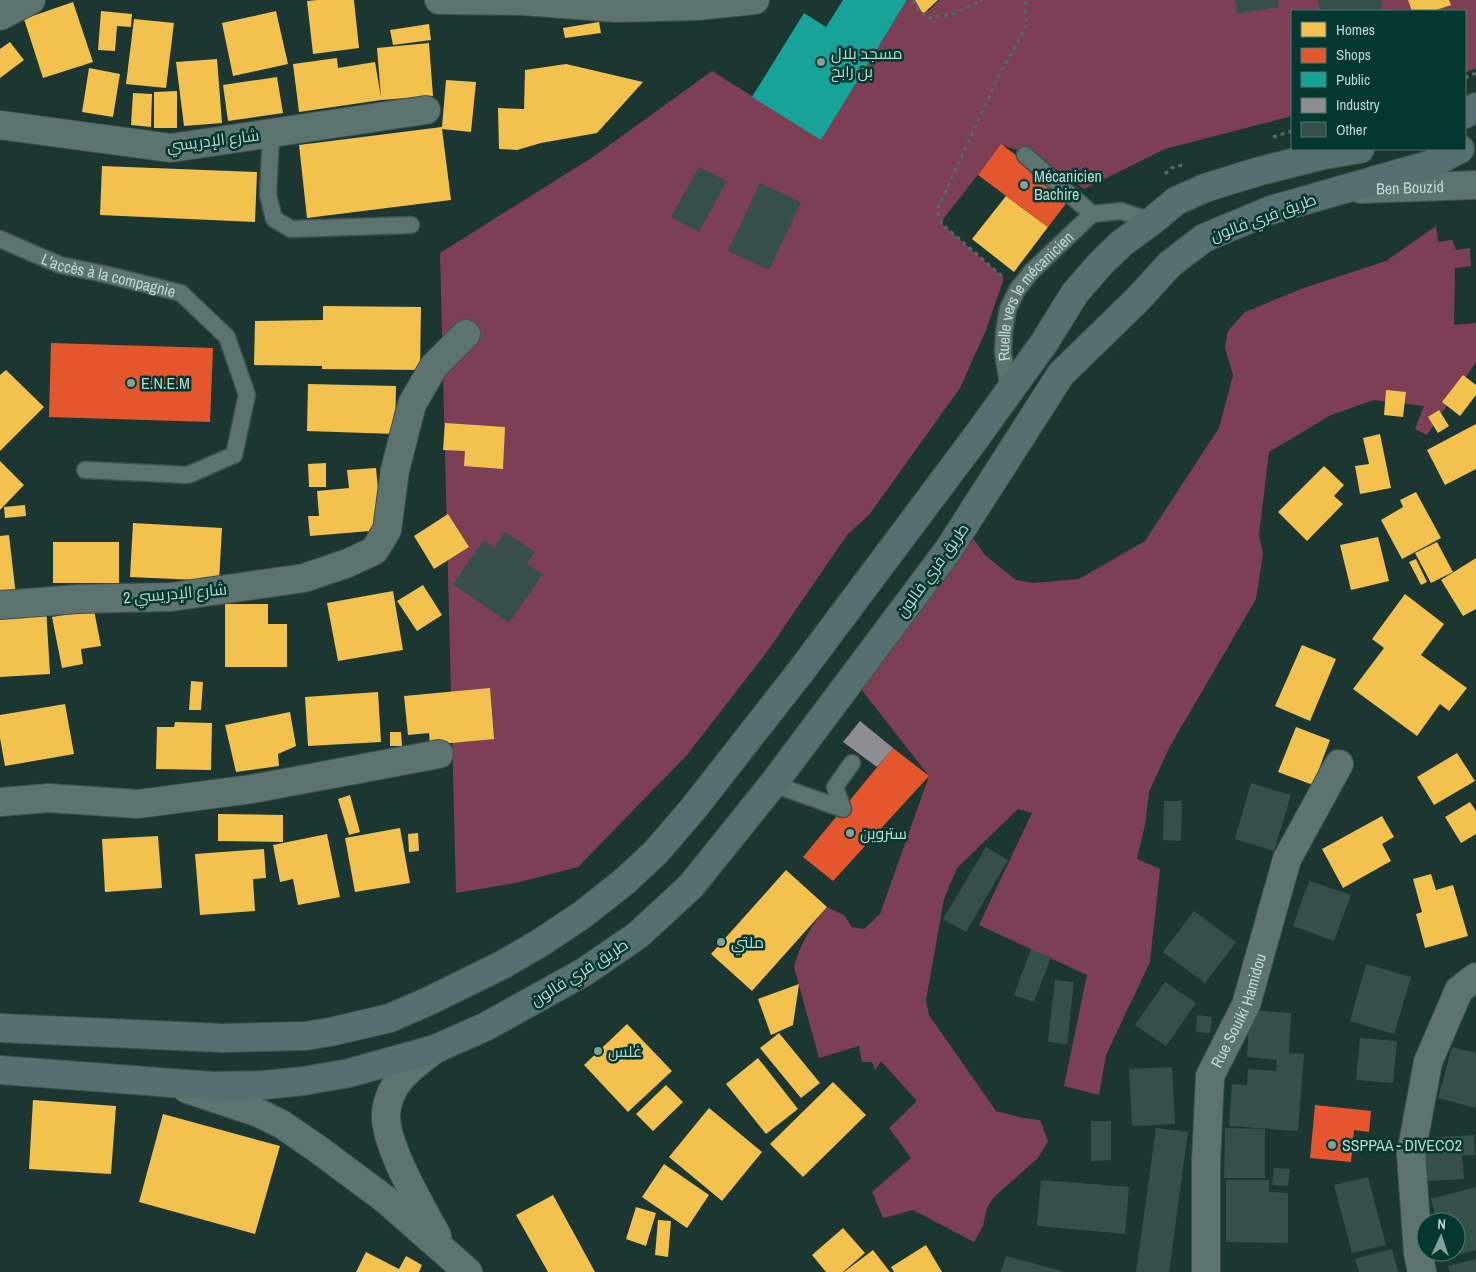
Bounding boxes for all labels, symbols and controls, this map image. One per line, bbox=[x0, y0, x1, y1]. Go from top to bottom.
legend bbox=[1291, 10, 1466, 150]
text: Homes bbox=[1336, 19, 1375, 40]
place label: مسجد بلال بن رابح bbox=[831, 42, 903, 83]
text: Shops bbox=[1336, 44, 1371, 65]
marker: مسجد بلال بن رابح bbox=[815, 56, 827, 68]
text: Public bbox=[1336, 69, 1370, 90]
text: Industry bbox=[1336, 94, 1381, 115]
text: Other bbox=[1336, 119, 1367, 140]
street label: شارع الإدريسي bbox=[165, 123, 261, 159]
place label: Mécanicien Bachire bbox=[1034, 165, 1102, 205]
street label: Ben Bouzid bbox=[1376, 175, 1444, 199]
marker: Mécanicien Bachire bbox=[1018, 179, 1030, 191]
street label: طريق فري فالون bbox=[1207, 188, 1320, 249]
street label: Ruelle vers le mécanicien bbox=[992, 226, 1078, 363]
street label: L'accès à la compagnie bbox=[38, 247, 178, 302]
place label: E.N.E.M bbox=[141, 372, 190, 394]
marker: E.N.E.M bbox=[125, 377, 137, 389]
street label: طريق فري فالون bbox=[890, 518, 976, 623]
street label: شارع الإدريسي 2 bbox=[122, 578, 228, 610]
place label: ستروين bbox=[860, 822, 907, 844]
marker: ستروين bbox=[844, 827, 856, 839]
place label: ملتي bbox=[731, 931, 764, 956]
street label: طريق فري فالون bbox=[526, 933, 634, 1013]
marker: ملتي bbox=[715, 936, 727, 948]
street label: Rue Souiki Hamidou bbox=[1205, 951, 1271, 1071]
place label: غلس bbox=[608, 1040, 642, 1062]
marker: غلس bbox=[592, 1045, 604, 1057]
place label: SSPPAA - DIVECO2 bbox=[1342, 1134, 1462, 1156]
marker: SSPPAA - DIVECO2 bbox=[1326, 1139, 1338, 1151]
north arrow bbox=[1416, 1212, 1466, 1262]
text: N bbox=[1437, 1215, 1446, 1233]

